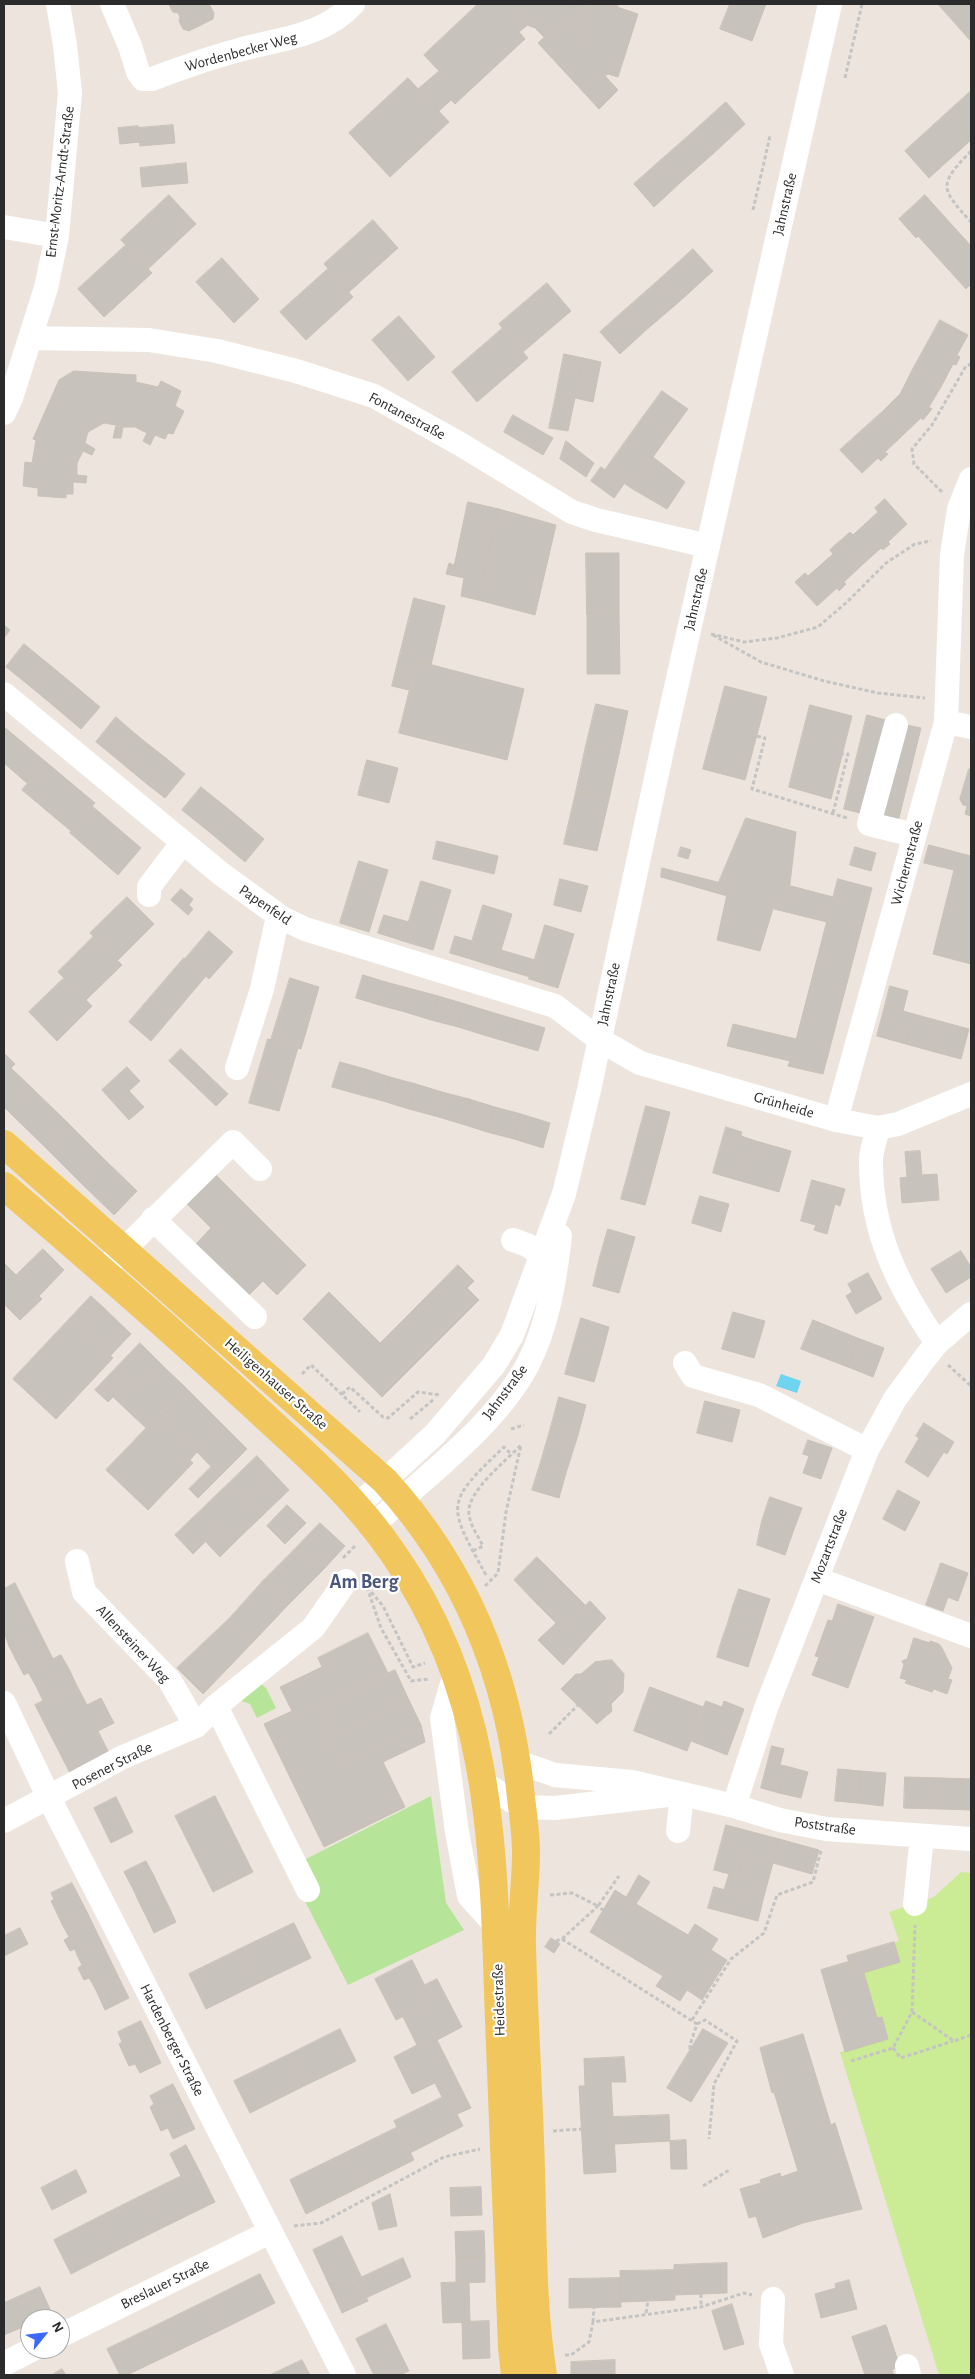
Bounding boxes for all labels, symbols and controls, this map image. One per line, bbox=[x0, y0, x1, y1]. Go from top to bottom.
street label: Wordenbecker Weg bbox=[183, 28, 299, 76]
street label: Ernst-Moritz-Arndt-Straße bbox=[42, 105, 78, 259]
street label: Jahnstraße bbox=[769, 171, 801, 237]
street label: Fontanestraße bbox=[366, 388, 448, 444]
street label: Jahnstraße bbox=[680, 566, 712, 632]
street label: Wichernstraße bbox=[887, 819, 927, 907]
street label: Papenfeld bbox=[235, 881, 295, 929]
street label: Jahnstraße bbox=[594, 961, 624, 1027]
street label: Grünheide bbox=[752, 1088, 816, 1122]
street label: Heiligenhauser Straße bbox=[221, 1334, 331, 1434]
street label: Jahnstraße bbox=[479, 1361, 531, 1423]
street label: Mozartstraße bbox=[807, 1506, 851, 1586]
district label: Am Berg bbox=[330, 1570, 398, 1594]
street label: Allensteiner Weg bbox=[92, 1601, 174, 1687]
street label: Posener Straße bbox=[69, 1738, 155, 1794]
street label: Poststraße bbox=[793, 1813, 857, 1839]
street label: Heidestraße bbox=[489, 1964, 509, 2036]
street label: Hardenberger Straße bbox=[136, 1981, 208, 2099]
street label: Breslauer Straße bbox=[118, 2255, 212, 2313]
north arrow bbox=[20, 2309, 70, 2359]
text: N bbox=[49, 2320, 66, 2335]

